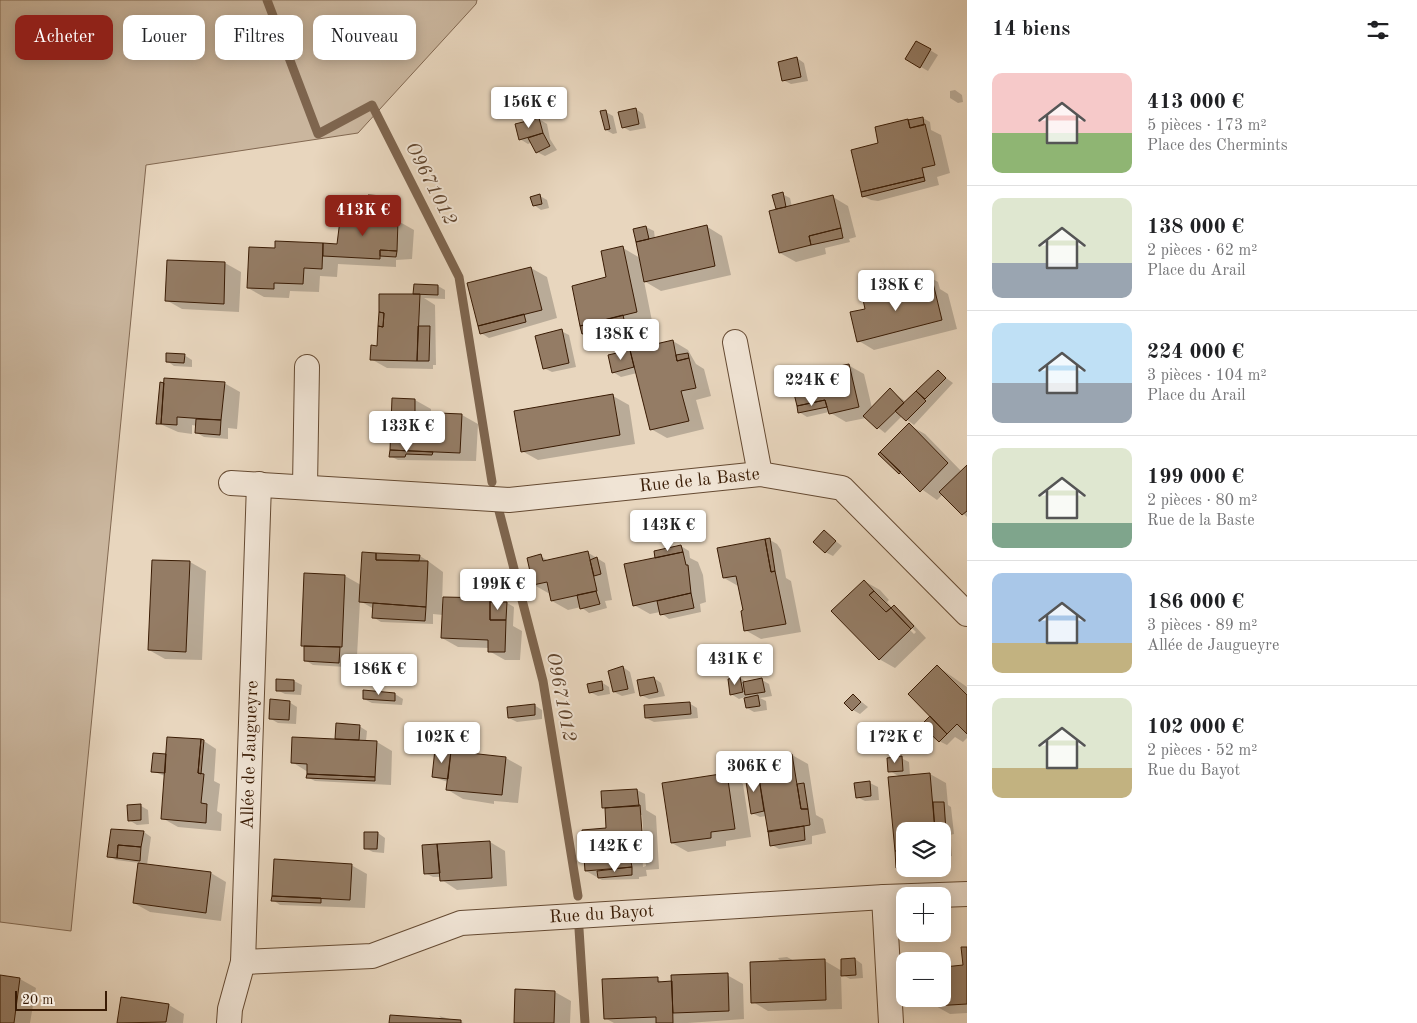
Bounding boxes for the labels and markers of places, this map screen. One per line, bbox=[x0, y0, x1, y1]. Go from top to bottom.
pin: 156K € bbox=[488, 86, 570, 129]
pin: 413K € bbox=[322, 194, 404, 237]
pin: 138K € bbox=[855, 270, 937, 312]
pin: 138K € bbox=[580, 318, 662, 361]
pin: 224K € bbox=[771, 364, 853, 407]
pin: 133K € bbox=[366, 410, 448, 453]
pin: 143K € bbox=[627, 510, 709, 552]
pin: 199K € bbox=[457, 568, 539, 611]
pin: 431K € bbox=[694, 644, 776, 686]
pin: 186K € bbox=[338, 654, 420, 696]
pin: 102K € bbox=[401, 722, 483, 764]
pin: 172K € bbox=[854, 722, 936, 764]
pin: 306K € bbox=[713, 750, 795, 793]
pin: 142K € bbox=[574, 830, 656, 873]

